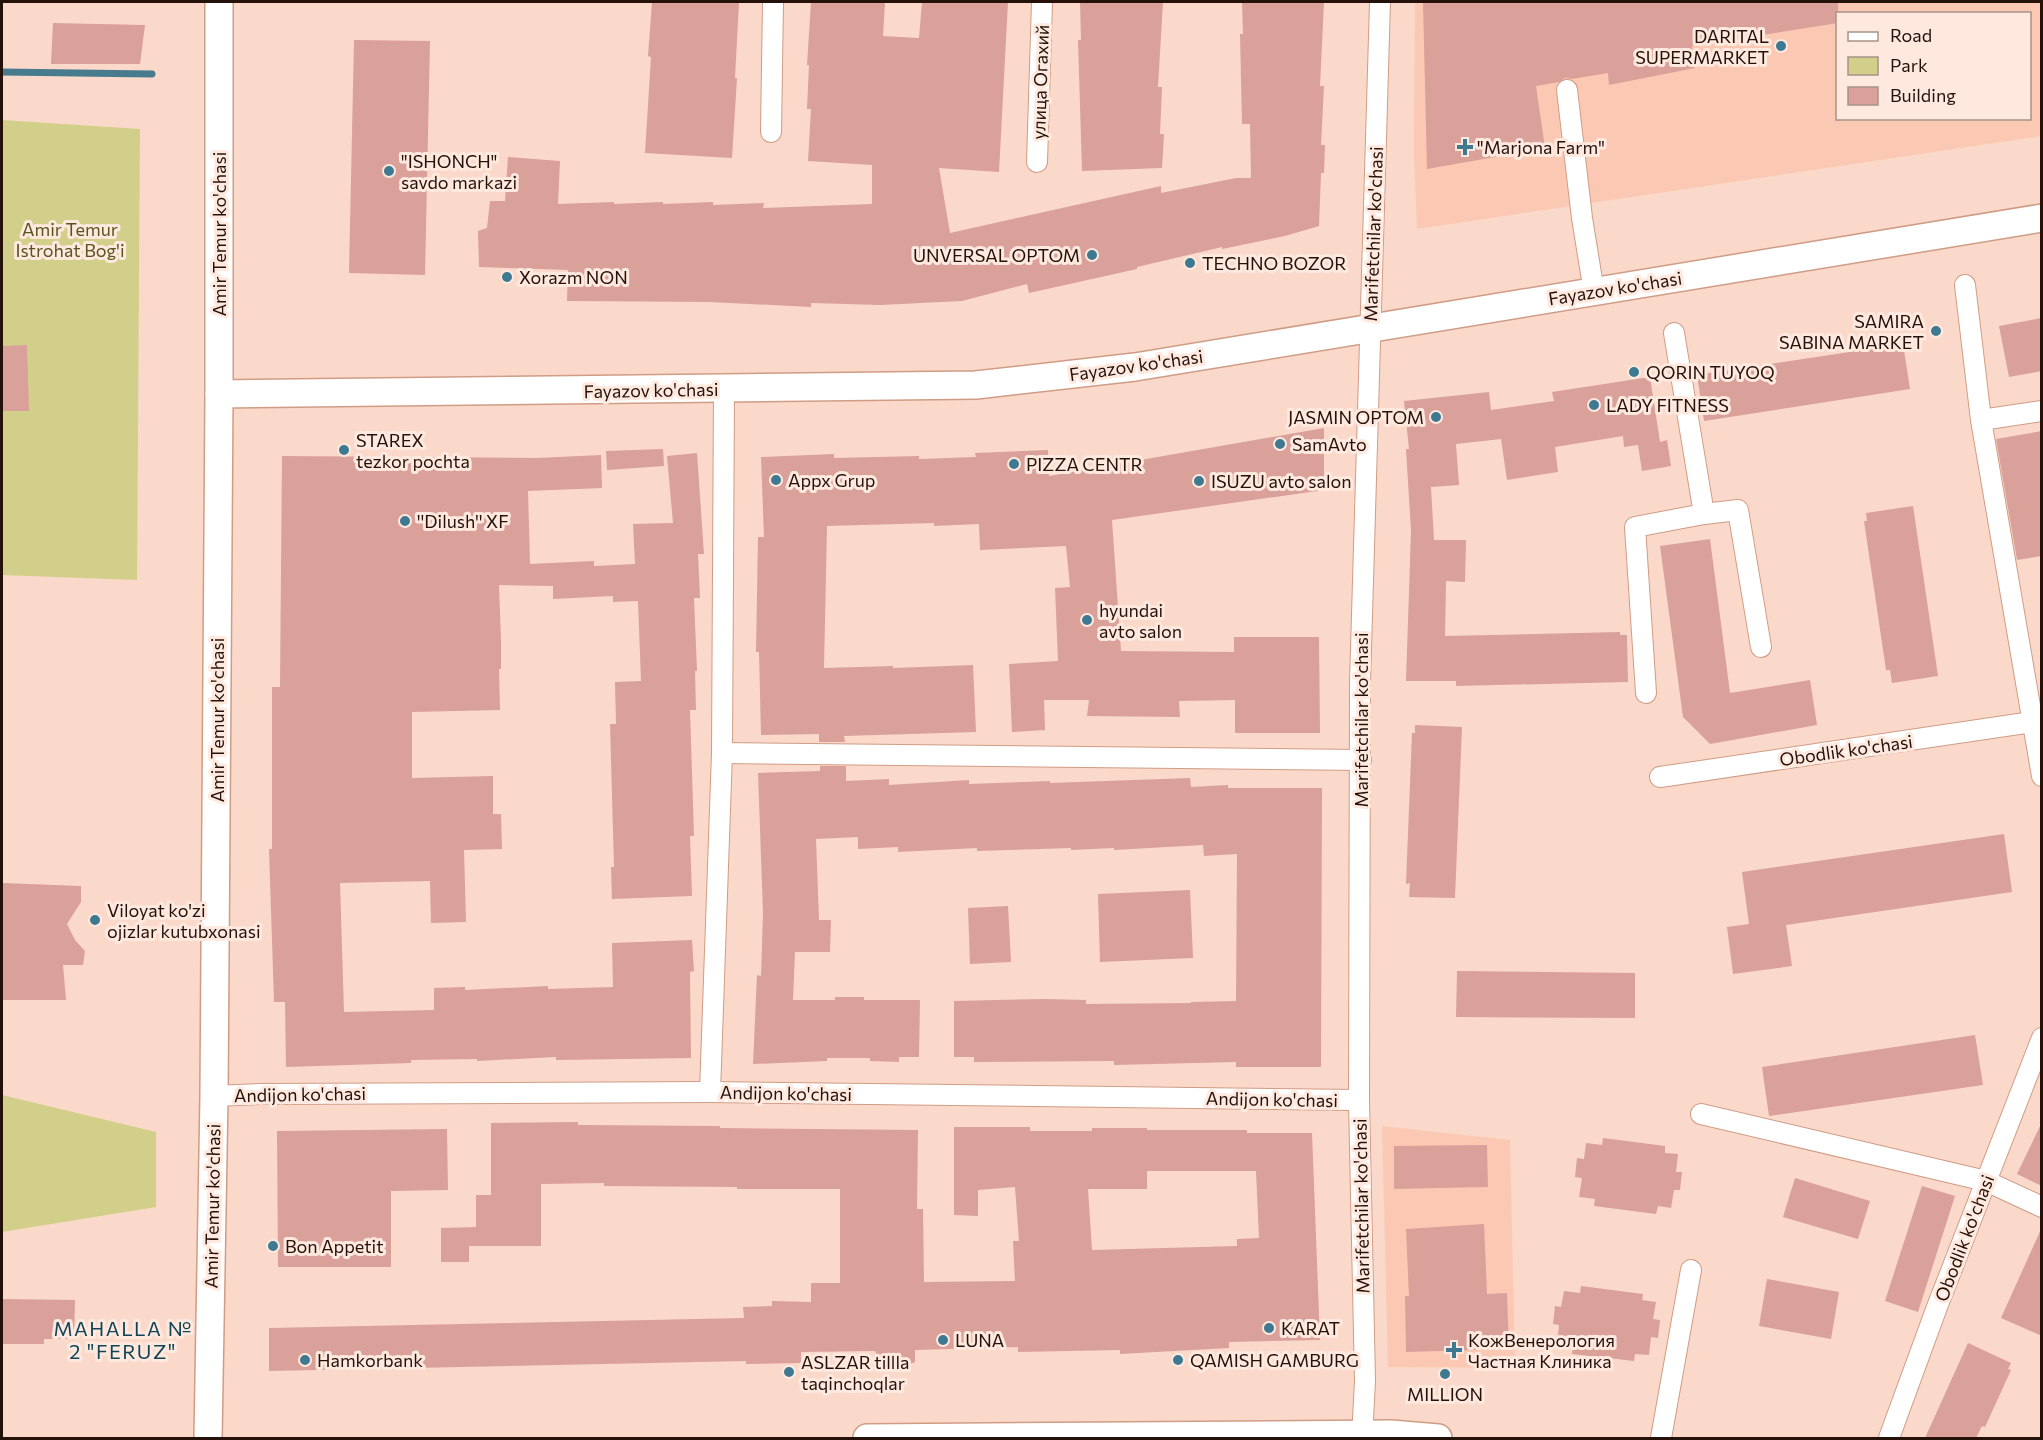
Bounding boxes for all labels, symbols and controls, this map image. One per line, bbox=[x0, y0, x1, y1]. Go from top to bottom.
legend bbox=[1836, 12, 2031, 120]
street label: улица Огахий bbox=[1027, 24, 1053, 140]
text: Road bbox=[1890, 24, 1932, 46]
place label: DARITAL SUPERMARKET bbox=[1635, 25, 1769, 68]
marker: DARITAL SUPERMARKET bbox=[1774, 39, 1788, 53]
text: Park bbox=[1890, 54, 1928, 76]
text: Building bbox=[1890, 84, 1956, 106]
place label: "Marjona Farm" bbox=[1477, 136, 1605, 158]
marker: "Marjona Farm" bbox=[1458, 140, 1472, 154]
street label: Marifetchilar ko'chasi bbox=[1359, 146, 1387, 322]
place label: "ISHONCH" savdo markazi bbox=[401, 150, 517, 193]
street label: Amir Temur ko'chasi bbox=[208, 152, 230, 316]
marker: "ISHONCH" savdo markazi bbox=[382, 164, 396, 178]
park label: Amir Temur Istrohat Bog'i bbox=[15, 218, 125, 261]
place label: UNVERSAL OPTOM bbox=[913, 244, 1080, 266]
marker: UNVERSAL OPTOM bbox=[1085, 248, 1099, 262]
place label: TECHNO BOZOR bbox=[1202, 252, 1346, 274]
marker: TECHNO BOZOR bbox=[1183, 256, 1197, 270]
place label: Xorazm NON bbox=[519, 266, 628, 288]
street label: Fayazov ko'chasi bbox=[1547, 267, 1683, 309]
marker: Xorazm NON bbox=[500, 270, 514, 284]
place label: SAMIRA SABINA MARKET bbox=[1779, 310, 1924, 353]
marker: SAMIRA SABINA MARKET bbox=[1929, 324, 1943, 338]
street label: Fayazov ko'chasi bbox=[1068, 345, 1204, 385]
place label: QORIN TUYOQ bbox=[1646, 361, 1775, 383]
marker: QORIN TUYOQ bbox=[1627, 365, 1641, 379]
street label: Fayazov ko'chasi bbox=[583, 378, 719, 402]
place label: LADY FITNESS bbox=[1606, 394, 1729, 416]
marker: LADY FITNESS bbox=[1587, 398, 1601, 412]
place label: JASMIN OPTOM bbox=[1288, 406, 1424, 428]
marker: JASMIN OPTOM bbox=[1429, 410, 1443, 424]
place label: STAREX tezkor pochta bbox=[356, 429, 470, 472]
place label: SamAvto bbox=[1292, 433, 1367, 455]
marker: SamAvto bbox=[1273, 437, 1287, 451]
marker: STAREX tezkor pochta bbox=[337, 443, 351, 457]
place label: PIZZA CENTR bbox=[1026, 453, 1143, 475]
marker: PIZZA CENTR bbox=[1007, 457, 1021, 471]
place label: Appx Grup bbox=[788, 469, 875, 491]
place label: ISUZU avto salon bbox=[1211, 470, 1352, 492]
marker: Appx Grup bbox=[769, 473, 783, 487]
marker: ISUZU avto salon bbox=[1192, 474, 1206, 488]
place label: ''Dilush'' XF bbox=[417, 510, 509, 532]
marker: ''Dilush'' XF bbox=[398, 514, 412, 528]
place label: hyundai avto salon bbox=[1099, 599, 1182, 642]
marker: hyundai avto salon bbox=[1080, 613, 1094, 627]
street label: Marifetchilar ko'chasi bbox=[1350, 632, 1372, 808]
street label: Amir Temur ko'chasi bbox=[206, 638, 228, 802]
street label: Obodlik ko'chasi bbox=[1778, 730, 1914, 770]
place label: Viloyat ko'zi ojizlar kutubxonasi bbox=[107, 899, 261, 942]
marker: Viloyat ko'zi ojizlar kutubxonasi bbox=[88, 913, 102, 927]
street label: Andijon ko'chasi bbox=[720, 1081, 852, 1105]
street label: Andijon ko'chasi bbox=[234, 1082, 366, 1106]
street label: Andijon ko'chasi bbox=[1206, 1087, 1338, 1111]
street label: Marifetchilar ko'chasi bbox=[1348, 1118, 1374, 1294]
street label: Amir Temur ko'chasi bbox=[200, 1124, 224, 1288]
street label: Obodlik ko'chasi bbox=[1930, 1171, 1998, 1305]
place label: Bon Appetit bbox=[285, 1235, 384, 1257]
marker: Bon Appetit bbox=[266, 1239, 280, 1253]
district label: MAHALLA № 2 "FERUZ" bbox=[53, 1316, 193, 1363]
place label: KARAT bbox=[1281, 1317, 1340, 1339]
marker: KARAT bbox=[1262, 1321, 1276, 1335]
place label: LUNA bbox=[955, 1329, 1004, 1351]
place label: КожВенерология Частная Клиника bbox=[1468, 1329, 1615, 1372]
marker: LUNA bbox=[936, 1333, 950, 1347]
marker: КожВенерология Частная Клиника bbox=[1445, 1341, 1463, 1359]
place label: Hamkorbank bbox=[317, 1349, 423, 1371]
place label: QAMISH GAMBURG bbox=[1190, 1349, 1359, 1371]
place label: ASLZAR tillla taqinchoqlar bbox=[801, 1351, 909, 1394]
marker: Hamkorbank bbox=[298, 1353, 312, 1367]
marker: QAMISH GAMBURG bbox=[1171, 1353, 1185, 1367]
marker: ASLZAR tillla taqinchoqlar bbox=[782, 1365, 796, 1379]
marker: MILLION bbox=[1438, 1367, 1452, 1381]
place label: MILLION bbox=[1407, 1383, 1483, 1405]

